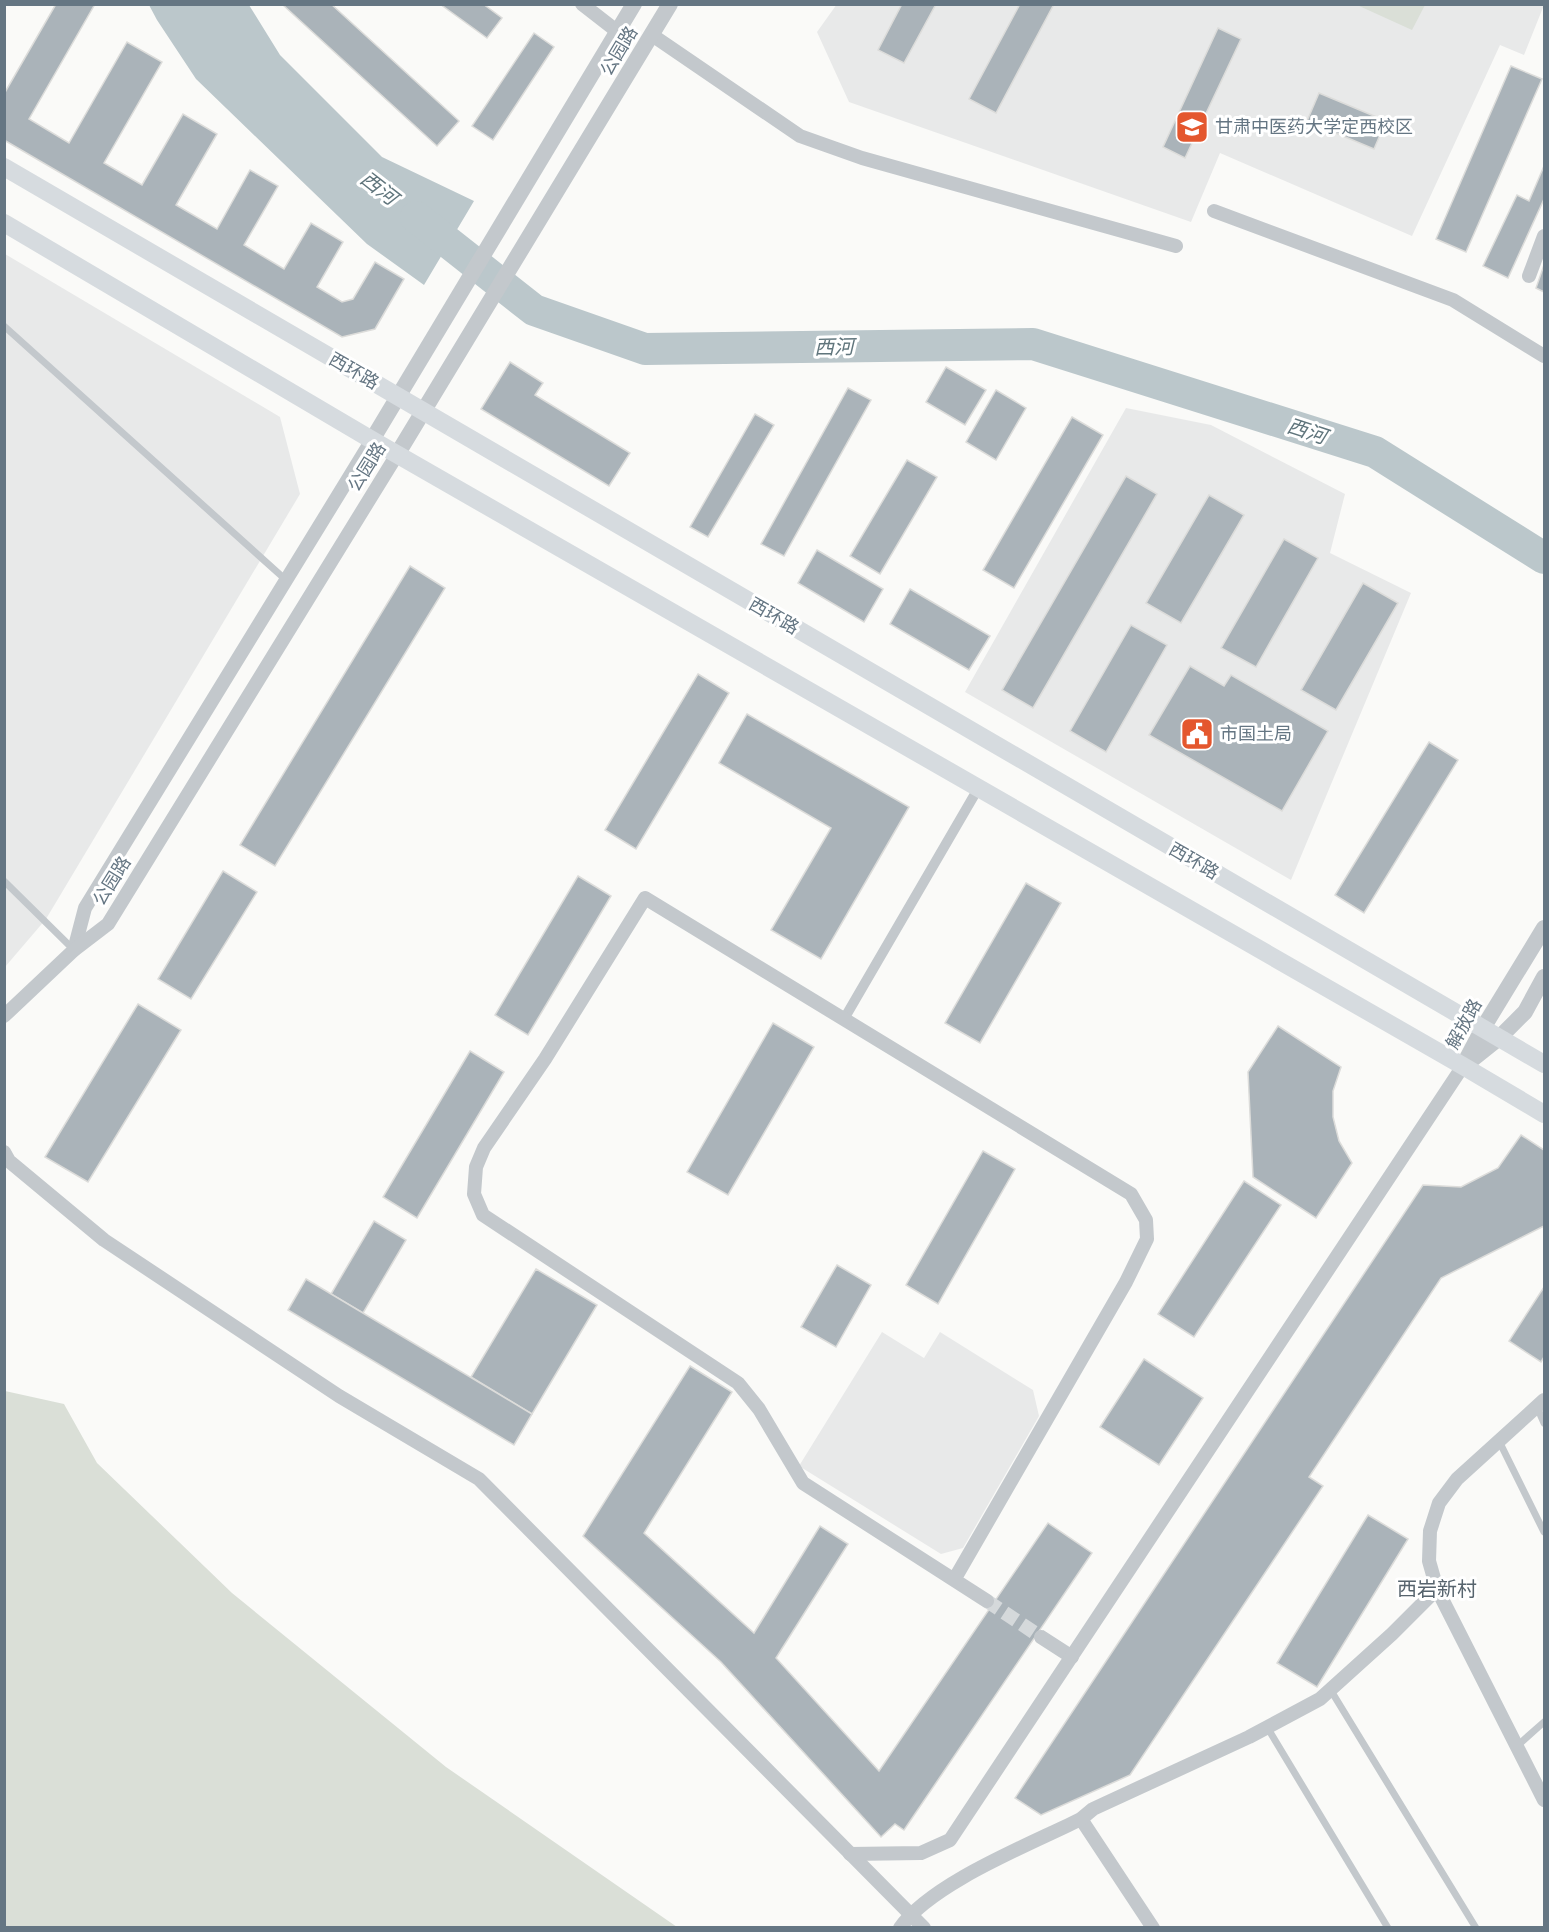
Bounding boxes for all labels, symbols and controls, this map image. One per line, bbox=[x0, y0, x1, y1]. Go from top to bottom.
street label: 公园路 bbox=[595, 22, 643, 80]
school or university icon: 甘肃中医药大学定西校区 bbox=[1174, 109, 1210, 145]
place label: 甘肃中医药大学定西校区 bbox=[1215, 115, 1413, 139]
water label: 西河 bbox=[355, 165, 406, 213]
water label: 西河 bbox=[814, 334, 858, 360]
street label: 西环路 bbox=[325, 347, 383, 395]
water label: 西河 bbox=[1284, 412, 1334, 451]
street label: 公园路 bbox=[343, 438, 391, 496]
street label: 西环路 bbox=[745, 592, 803, 640]
public building icon: 市国土局 bbox=[1179, 716, 1215, 752]
place label: 市国土局 bbox=[1220, 722, 1292, 746]
street label: 西环路 bbox=[1165, 837, 1223, 885]
street label: 公园路 bbox=[88, 852, 136, 910]
street label: 解放路 bbox=[1440, 995, 1488, 1053]
district label: 西岩新村 bbox=[1397, 1576, 1477, 1602]

